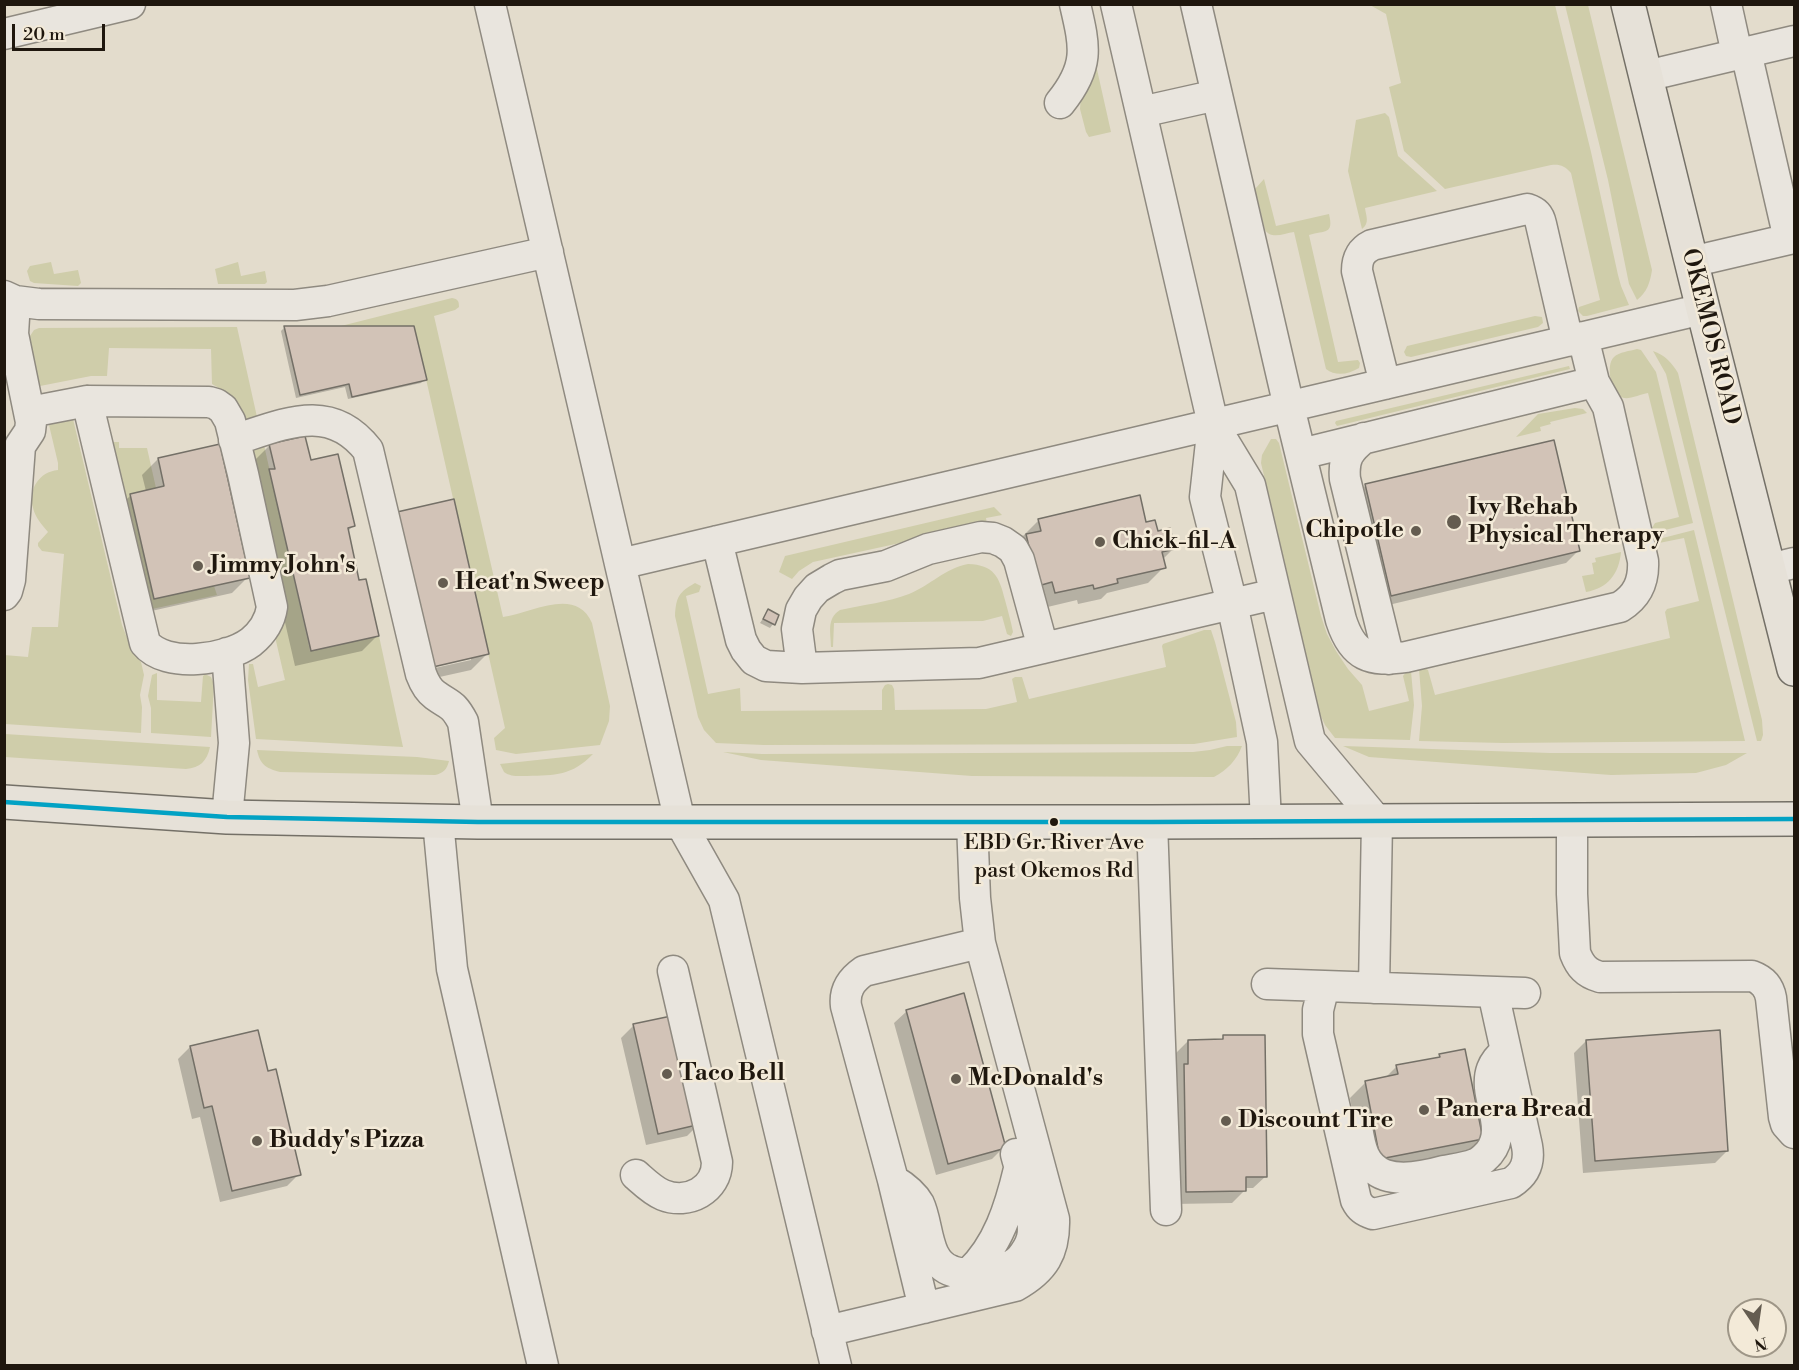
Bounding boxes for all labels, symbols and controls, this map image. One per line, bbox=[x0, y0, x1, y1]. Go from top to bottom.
scale bar bbox=[15, 12, 108, 50]
text: 20 m bbox=[23, 23, 65, 46]
street label: OKEMOS ROAD bbox=[1674, 246, 1746, 428]
place label: Ivy Rehab Physical Therapy bbox=[1468, 494, 1664, 550]
marker: Ivy Rehab Physical Therapy bbox=[1445, 513, 1463, 531]
place label: Chipotle bbox=[1305, 517, 1404, 545]
marker: Chipotle bbox=[1409, 524, 1423, 538]
place label: Chick-fil-A bbox=[1112, 528, 1236, 556]
marker: Chick-fil-A bbox=[1093, 535, 1107, 549]
place label: Jimmy John's bbox=[210, 552, 356, 580]
marker: Jimmy John's bbox=[191, 559, 205, 573]
place label: Heat'n Sweep bbox=[455, 569, 605, 597]
marker: Heat'n Sweep bbox=[436, 576, 450, 590]
marker: EBD Gr. River Ave past Okemos Rd bbox=[1048, 816, 1060, 828]
place label: EBD Gr. River Ave past Okemos Rd bbox=[964, 831, 1144, 882]
place label: Taco Bell bbox=[679, 1060, 785, 1088]
place label: McDonald's bbox=[968, 1065, 1103, 1093]
marker: Taco Bell bbox=[660, 1067, 674, 1081]
marker: McDonald's bbox=[949, 1072, 963, 1086]
place label: Panera Bread bbox=[1436, 1096, 1592, 1124]
marker: Panera Bread bbox=[1417, 1103, 1431, 1117]
place label: Discount Tire bbox=[1238, 1107, 1393, 1135]
marker: Discount Tire bbox=[1219, 1114, 1233, 1128]
place label: Buddy's Pizza bbox=[269, 1127, 424, 1155]
marker: Buddy's Pizza bbox=[250, 1134, 264, 1148]
north arrow bbox=[1727, 1298, 1787, 1358]
text: N bbox=[1752, 1332, 1769, 1355]

